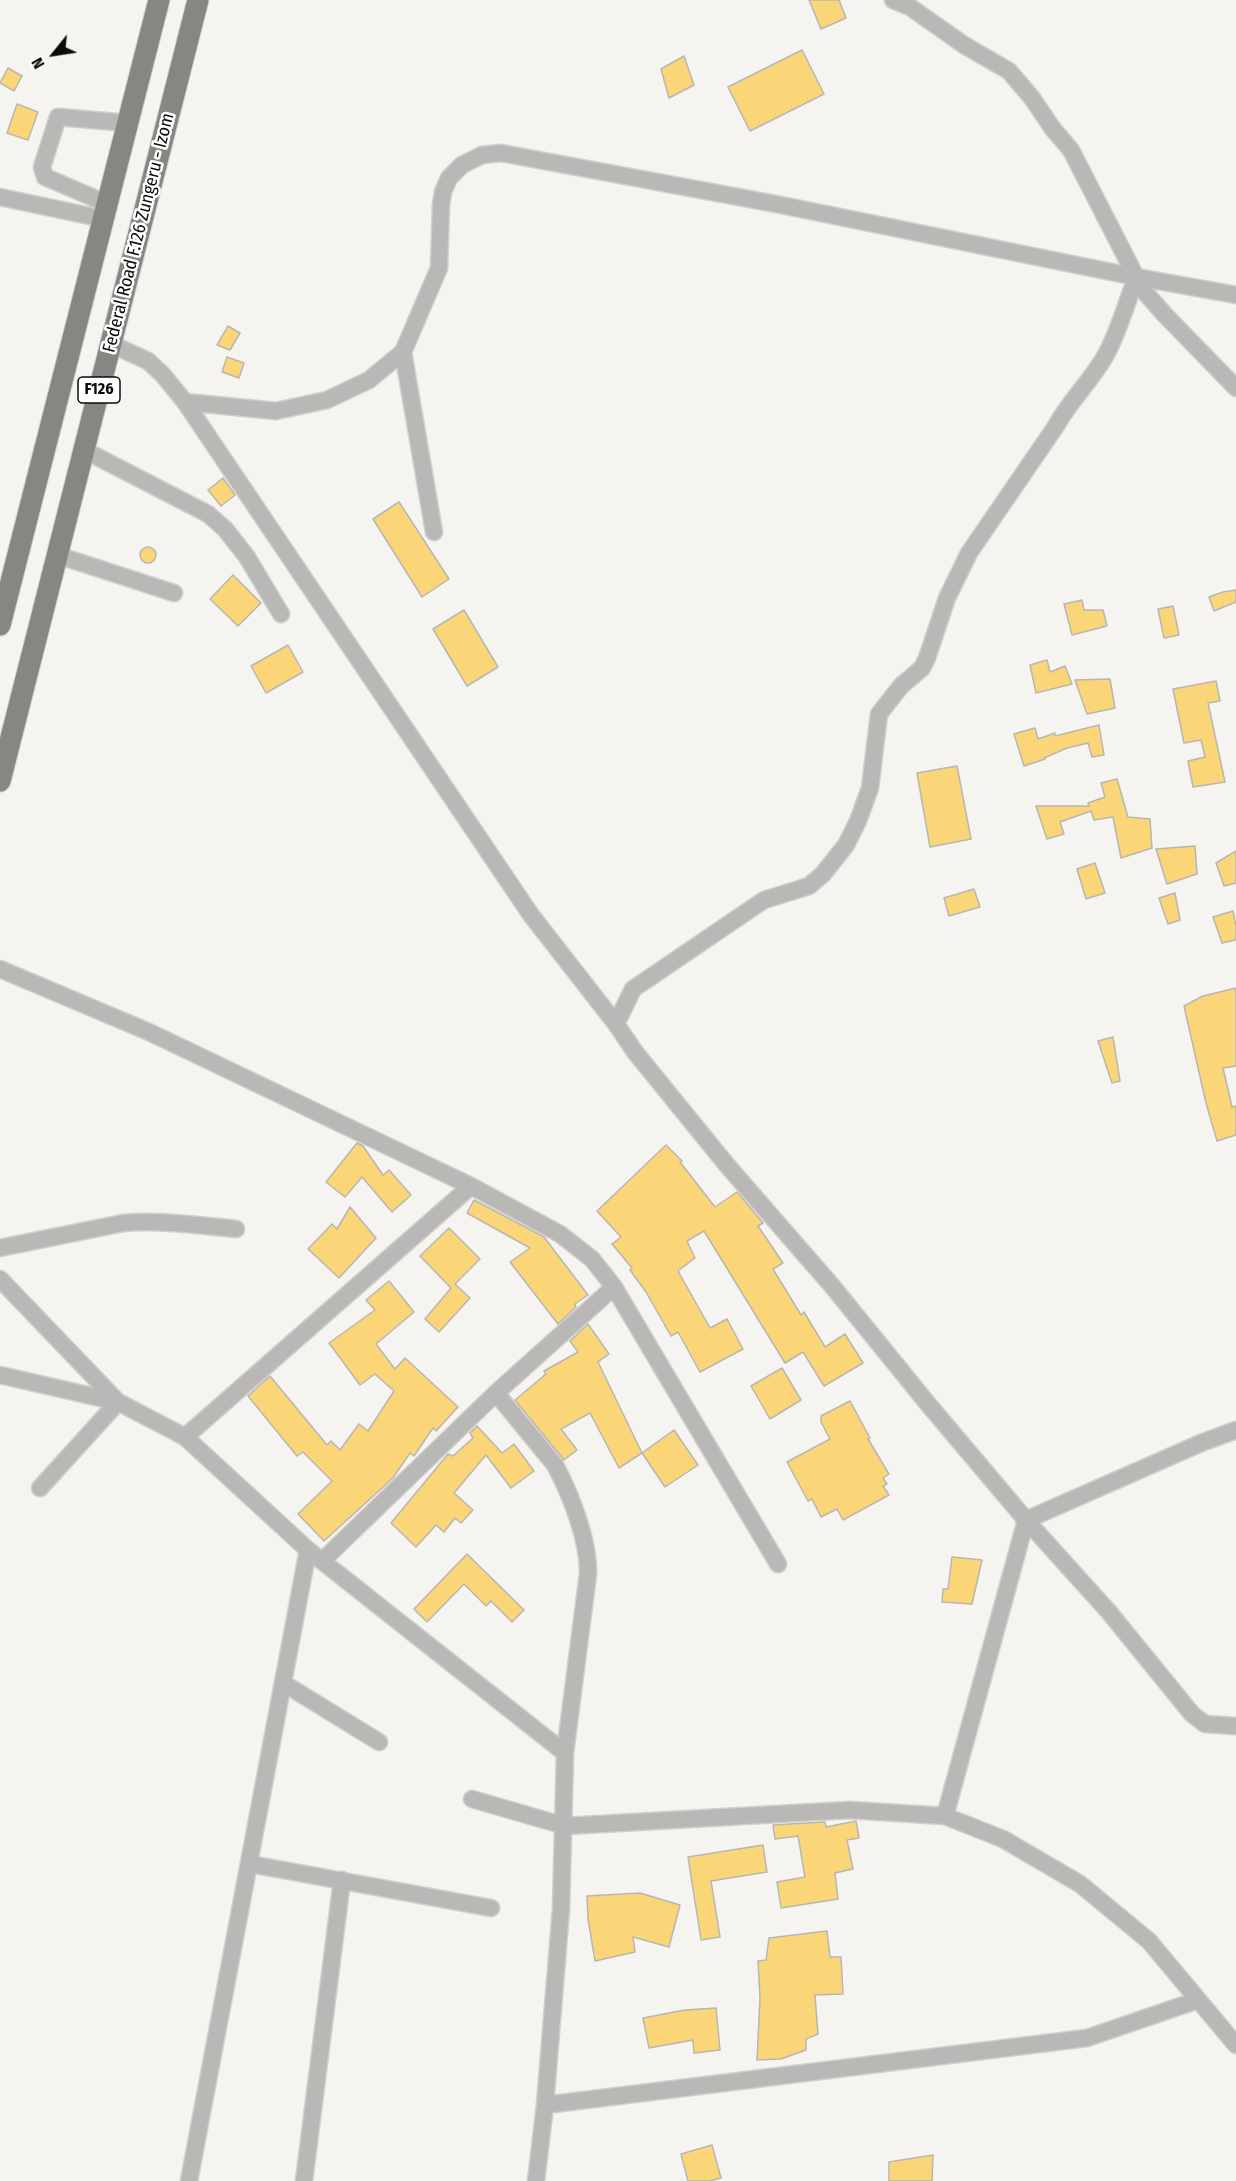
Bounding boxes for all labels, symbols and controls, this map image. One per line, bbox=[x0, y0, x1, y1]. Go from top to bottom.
north arrow bbox=[24, 24, 84, 84]
text: N bbox=[27, 54, 49, 72]
street label: Federal Road F.126 Zungeru - Izom bbox=[99, 111, 179, 355]
road number: F126 bbox=[78, 377, 120, 403]

